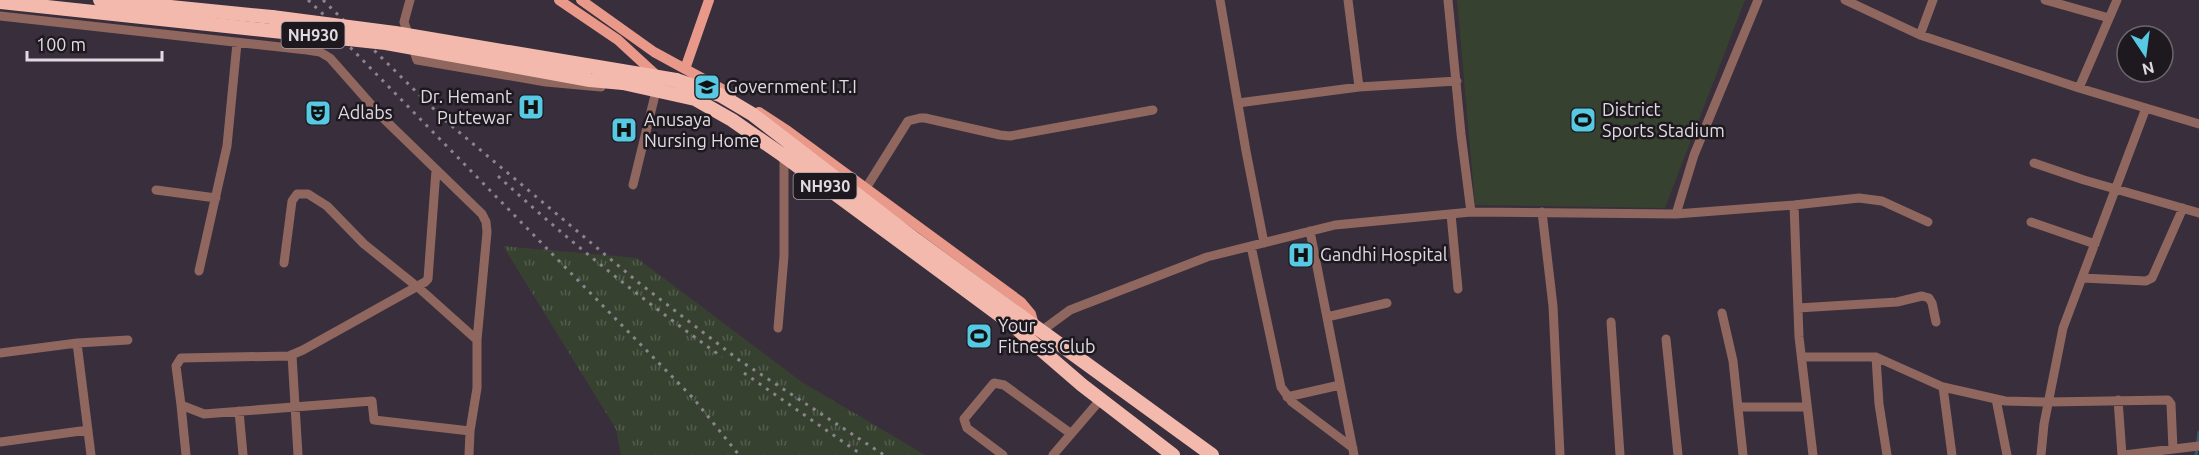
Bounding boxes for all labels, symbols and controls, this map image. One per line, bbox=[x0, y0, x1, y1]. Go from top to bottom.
road number: NH930 bbox=[282, 22, 344, 48]
scale bar bbox=[27, 24, 162, 62]
north arrow bbox=[2115, 24, 2175, 84]
text: 100 m bbox=[36, 34, 86, 54]
text: N bbox=[2141, 59, 2156, 79]
school or university icon: Government I.T.I bbox=[692, 72, 722, 102]
place label: Government I.T.I bbox=[726, 76, 857, 96]
place label: Dr. Hemant Puttewar bbox=[420, 86, 512, 127]
hospital icon: Dr. Hemant Puttewar bbox=[516, 92, 546, 122]
theatre icon: Adlabs bbox=[303, 98, 333, 128]
place label: District Sports Stadium bbox=[1602, 99, 1725, 140]
place label: Adlabs bbox=[338, 102, 393, 122]
sports icon: District Sports Stadium bbox=[1568, 105, 1598, 135]
place label: Anusaya Nursing Home bbox=[644, 109, 759, 150]
hospital icon: Anusaya Nursing Home bbox=[609, 115, 639, 145]
road number: NH930 bbox=[794, 173, 856, 199]
hospital icon: Gandhi Hospital bbox=[1286, 240, 1316, 270]
place label: Gandhi Hospital bbox=[1320, 244, 1448, 264]
place label: Your Fitness Club bbox=[998, 315, 1095, 356]
sports icon: Your Fitness Club bbox=[964, 321, 994, 351]

